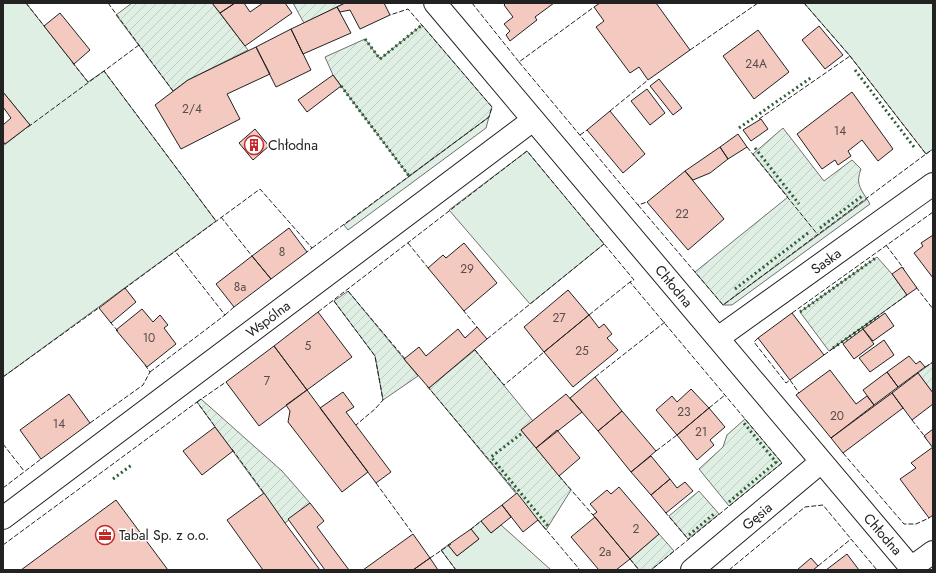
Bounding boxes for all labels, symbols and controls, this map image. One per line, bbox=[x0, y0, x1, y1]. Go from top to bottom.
house number: 24A bbox=[745, 55, 767, 73]
house number: 2/4 bbox=[182, 100, 202, 118]
house number: 14 bbox=[834, 122, 846, 140]
building icon: Chłodna bbox=[243, 134, 265, 156]
place label: Chłodna bbox=[268, 135, 318, 155]
house number: 22 bbox=[675, 205, 689, 223]
house number: 8 bbox=[279, 243, 285, 261]
street label: Saska bbox=[807, 243, 845, 279]
house number: 29 bbox=[460, 260, 474, 278]
street label: Chłodna bbox=[650, 260, 698, 312]
house number: 8a bbox=[234, 278, 246, 296]
street label: Wspólna bbox=[242, 296, 294, 342]
house number: 27 bbox=[552, 309, 566, 327]
house number: 10 bbox=[143, 329, 155, 347]
house number: 5 bbox=[305, 337, 312, 355]
house number: 25 bbox=[575, 342, 589, 360]
house number: 7 bbox=[264, 372, 271, 390]
house number: 23 bbox=[677, 403, 691, 421]
house number: 20 bbox=[830, 407, 844, 425]
house number: 14 bbox=[53, 415, 65, 433]
house number: 21 bbox=[695, 423, 707, 441]
street label: Gęsia bbox=[738, 497, 776, 535]
street label: Chłodna bbox=[859, 509, 907, 559]
house number: 2 bbox=[633, 520, 640, 538]
office icon: Tabal Sp. z o.o. bbox=[94, 524, 116, 546]
place label: Tabal Sp. z o.o. bbox=[119, 525, 209, 545]
house number: 2a bbox=[599, 543, 612, 561]

